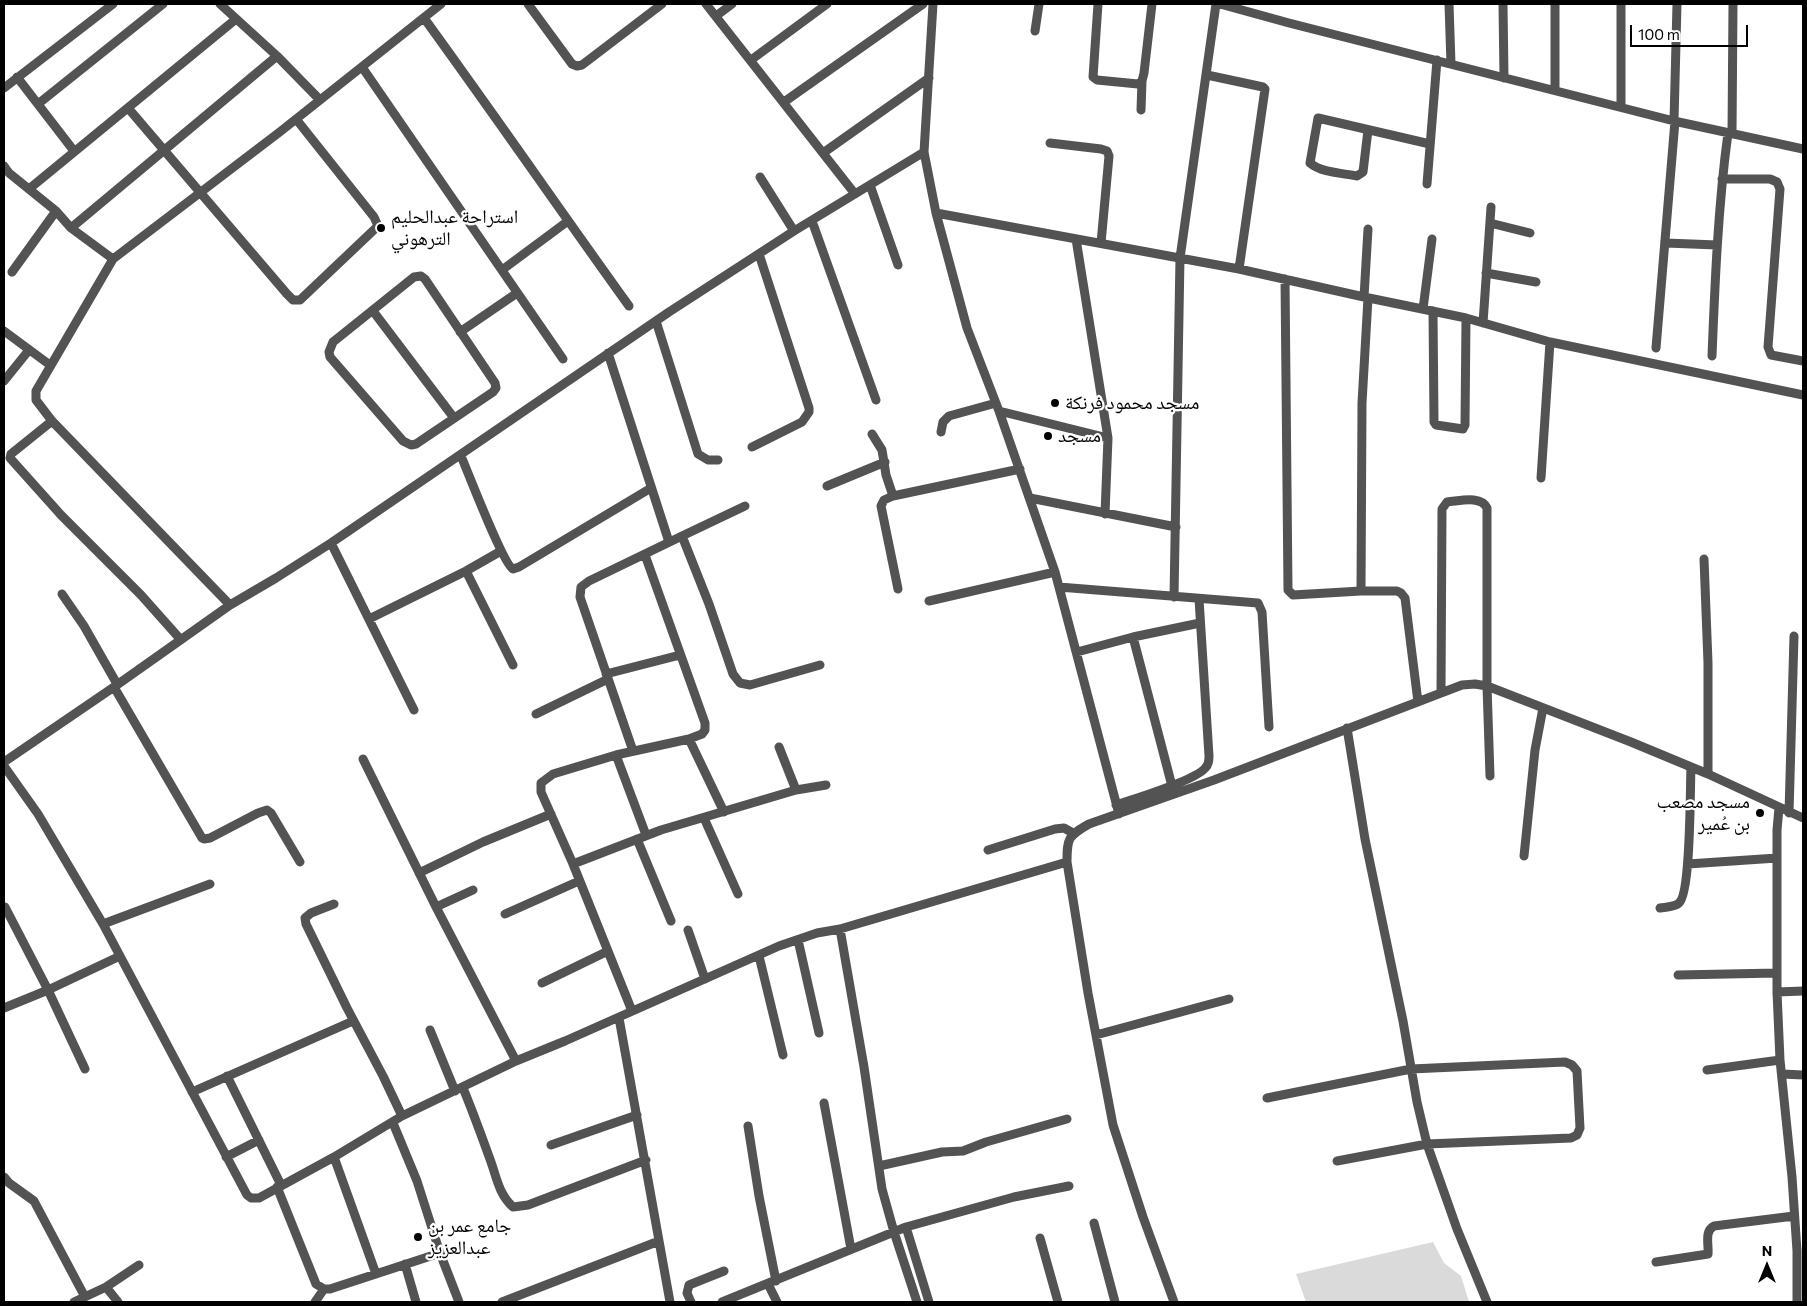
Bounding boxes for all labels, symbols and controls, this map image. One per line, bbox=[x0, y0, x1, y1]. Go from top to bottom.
scale bar bbox=[1632, 15, 1750, 47]
text: 100 m bbox=[1638, 25, 1680, 43]
place label: استراحة عبدالحليم الترهوني bbox=[391, 206, 518, 250]
marker: استراحة عبدالحليم الترهوني bbox=[375, 222, 387, 234]
place label: مسجد محمود فرنكة bbox=[1065, 392, 1199, 414]
marker: مسجد محمود فرنكة bbox=[1049, 397, 1061, 409]
place label: مسجد bbox=[1058, 425, 1101, 447]
marker: مسجد bbox=[1042, 430, 1054, 442]
place label: مسجد مصعب بن عُمير bbox=[1657, 791, 1750, 835]
marker: مسجد مصعب بن عُمير bbox=[1754, 807, 1766, 819]
place label: جامع عمر بن عبدالعزيز bbox=[428, 1215, 511, 1259]
marker: جامع عمر بن عبدالعزيز bbox=[412, 1231, 424, 1243]
north arrow bbox=[1742, 1241, 1792, 1291]
text: N bbox=[1762, 1242, 1772, 1259]

